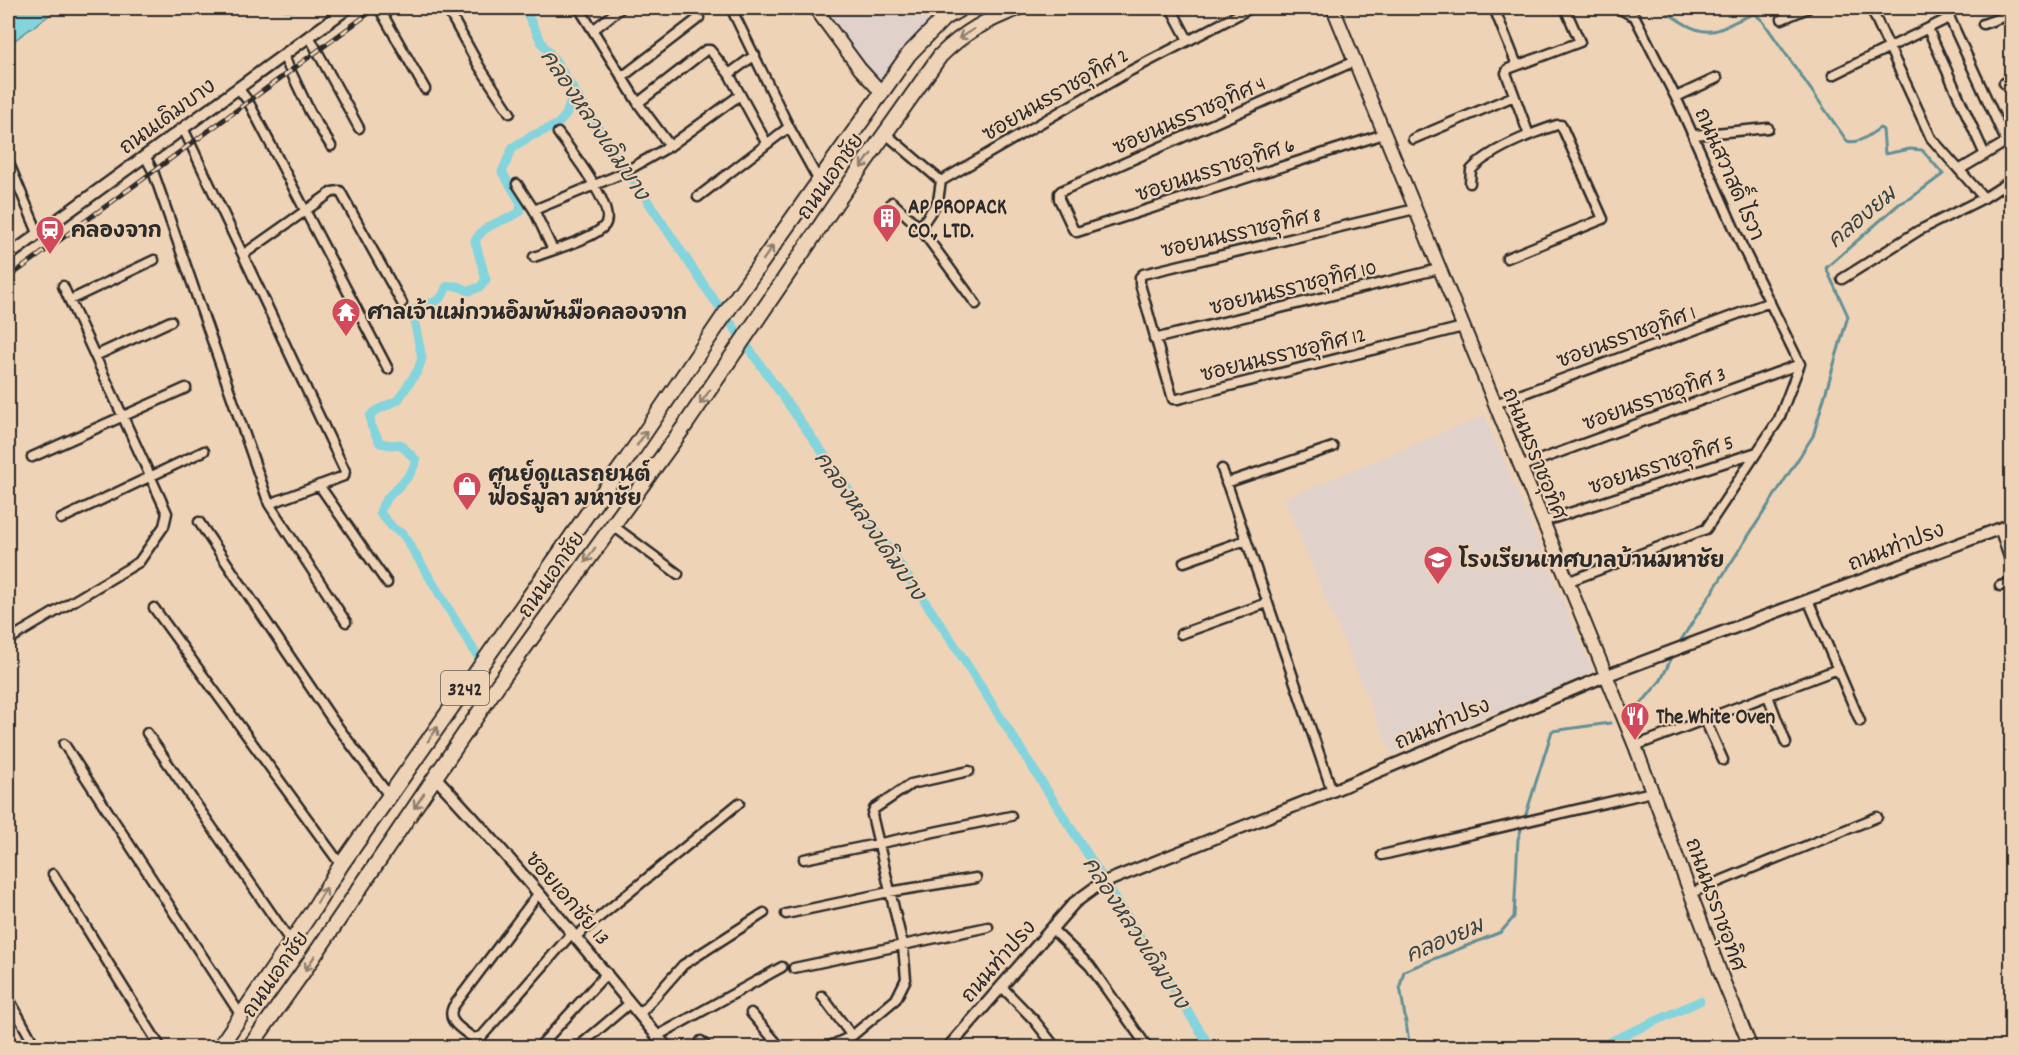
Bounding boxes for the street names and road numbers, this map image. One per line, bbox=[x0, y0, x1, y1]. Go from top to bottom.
street label: ซอยนนรราชอุทิศ 2 bbox=[978, 42, 1135, 151]
street label: ซอยนนรราชอุทิศ 4 bbox=[1109, 71, 1271, 165]
street label: ถนนเดิมบาง bbox=[114, 73, 223, 164]
street label: ถนนสวาสดิ์ ไรวา bbox=[1685, 102, 1776, 246]
street label: ถนนเอกชัย bbox=[792, 128, 873, 227]
street label: ซอยนนรราชอุทิศ 6 bbox=[1132, 132, 1299, 212]
street label: ซอยนนรราชอุทิศ 8 bbox=[1158, 202, 1325, 268]
street label: ซอยนนรราชอุทิศ 10 bbox=[1207, 255, 1381, 325]
street label: ซอยนรราชอุทิศ 1 bbox=[1553, 300, 1701, 378]
street label: ซอยนนรราชอุทิศ 12 bbox=[1198, 322, 1369, 392]
street label: ซอยนรราชอุทิศ 3 bbox=[1579, 361, 1731, 441]
street label: ถนนนรราชอุทิศ bbox=[1492, 384, 1573, 526]
street label: ซอยนรราชอุทิศ 5 bbox=[1585, 429, 1738, 504]
street label: ถนนท่าปรง bbox=[1844, 516, 1950, 581]
street label: ถนนเอกชัย bbox=[513, 526, 594, 625]
road number: 3242 bbox=[441, 671, 489, 705]
street label: ถนนท่าปรง bbox=[1390, 691, 1496, 759]
street label: ถนนนรราชอุทิศ bbox=[1675, 835, 1752, 977]
street label: ซอยเอกชัย 13 bbox=[516, 846, 615, 954]
street label: ถนนท่าปรง bbox=[955, 914, 1045, 1011]
street label: ถนนเอกชัย bbox=[237, 926, 318, 1025]

